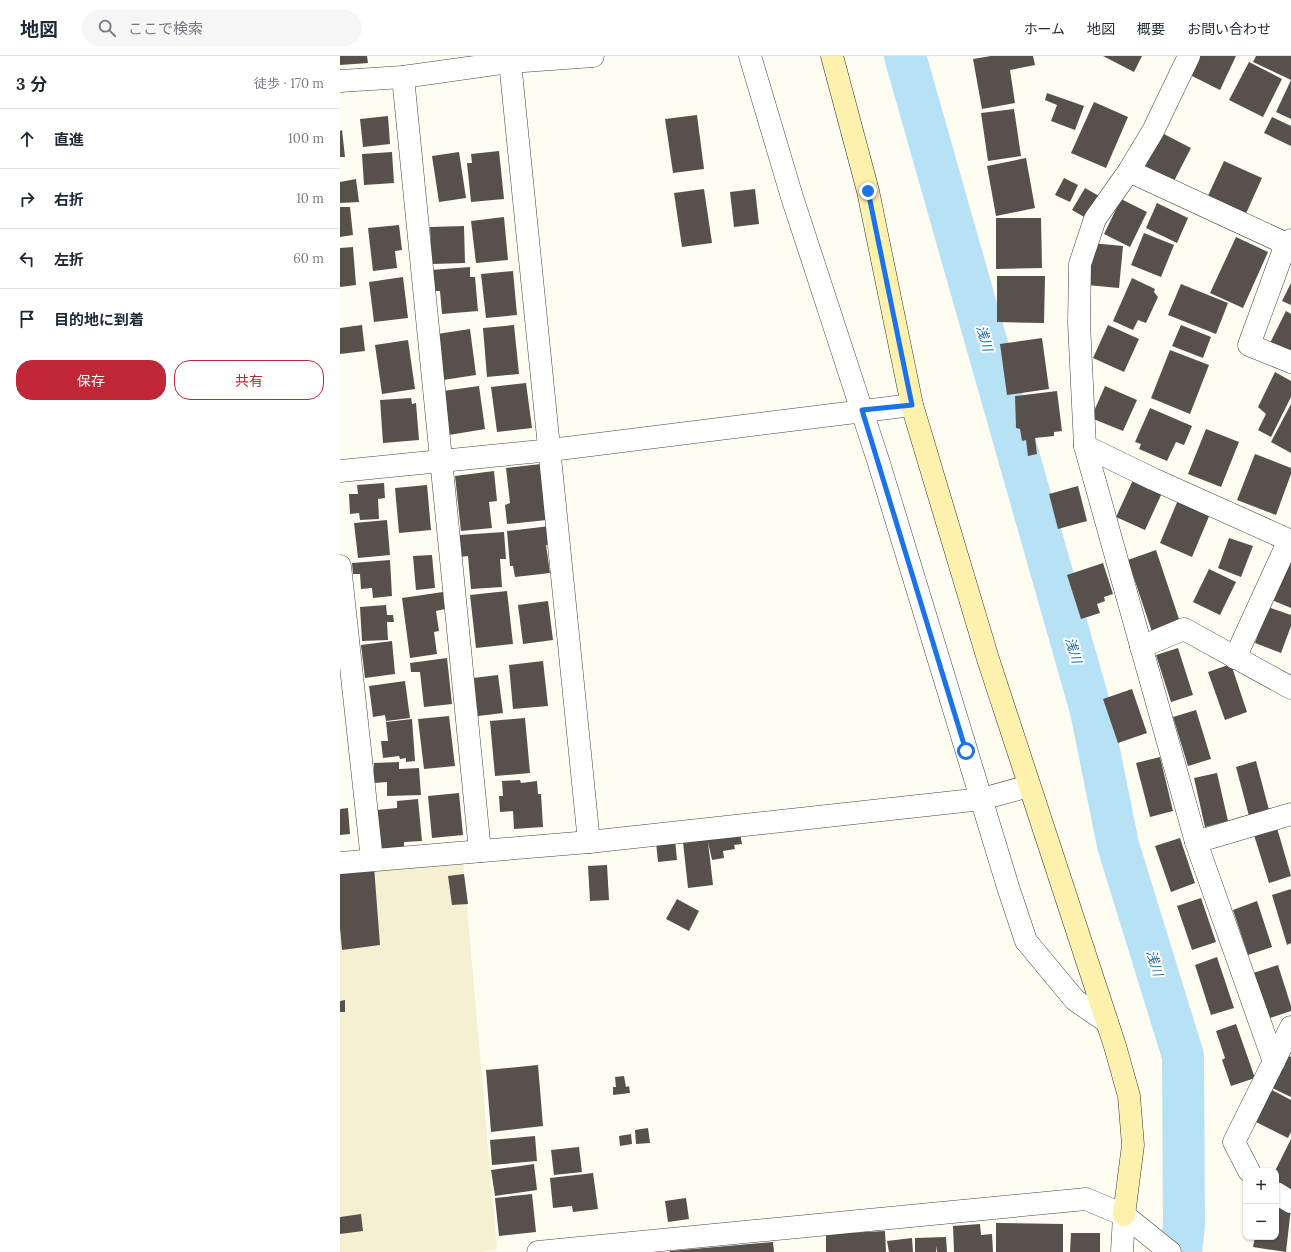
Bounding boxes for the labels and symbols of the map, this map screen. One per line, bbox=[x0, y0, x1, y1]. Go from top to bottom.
route end bbox=[859, 182, 877, 200]
water label: 浅川 bbox=[973, 323, 997, 355]
water label: 浅川 bbox=[1062, 635, 1086, 667]
route start bbox=[957, 742, 975, 760]
water label: 浅川 bbox=[1143, 948, 1167, 980]

